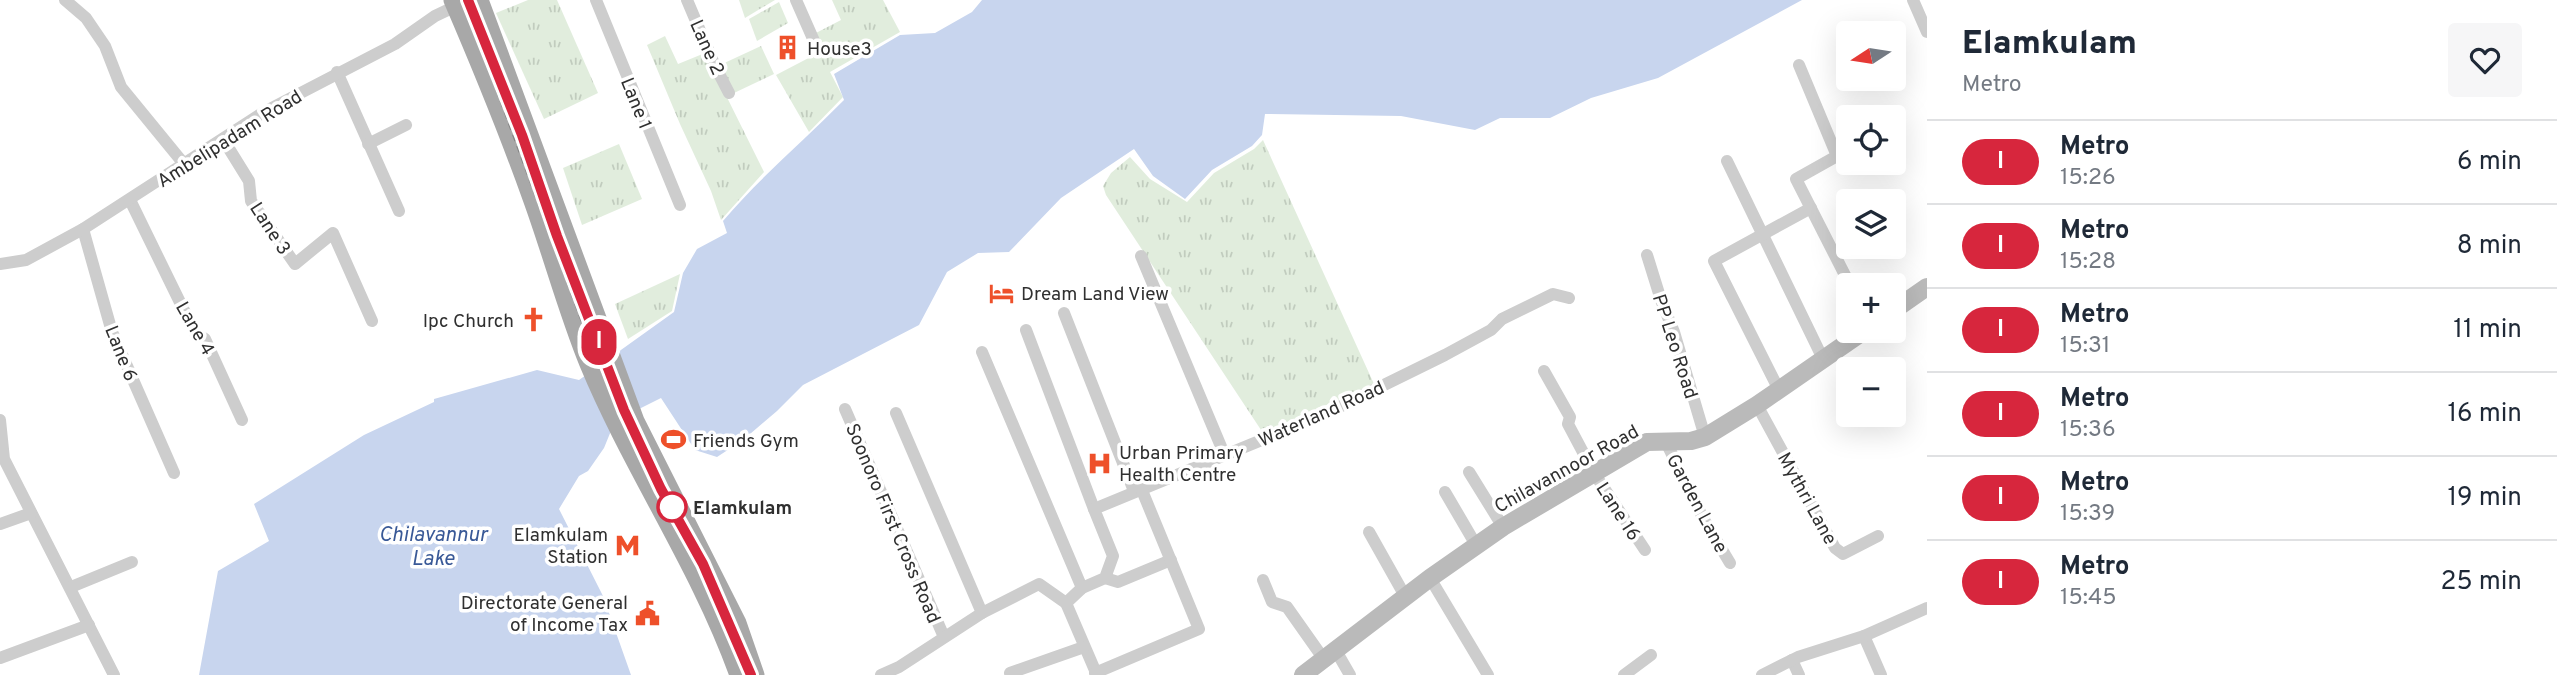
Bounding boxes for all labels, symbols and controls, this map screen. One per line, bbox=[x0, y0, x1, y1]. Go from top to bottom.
street label: Lane 2 bbox=[683, 16, 729, 79]
north arrow bbox=[1836, 21, 1906, 91]
map controls bbox=[1836, 21, 1906, 427]
button: heart bbox=[2448, 23, 2522, 97]
text: Elamkulam bbox=[1962, 24, 2137, 66]
building icon: House3 bbox=[773, 34, 801, 62]
place label: House3 bbox=[807, 38, 872, 62]
text: Metro bbox=[1962, 71, 2022, 100]
street label: Lane 1 bbox=[614, 74, 656, 133]
street label: Ambelipadam Road bbox=[153, 85, 307, 194]
button: locate bbox=[1836, 105, 1906, 175]
text: Metro bbox=[2060, 131, 2129, 164]
text: 6 min bbox=[2457, 146, 2522, 179]
text: I bbox=[1997, 147, 2004, 177]
text: 15:26 bbox=[2060, 164, 2116, 193]
button: layers bbox=[1836, 189, 1906, 259]
street label: Lane 3 bbox=[243, 198, 295, 260]
text: Metro bbox=[2060, 215, 2129, 248]
text: 8 min bbox=[2457, 230, 2522, 263]
text: I bbox=[1997, 231, 2004, 261]
text: 15:28 bbox=[2060, 248, 2116, 277]
button: + bbox=[1836, 273, 1906, 343]
hotel icon: Dream Land View bbox=[987, 279, 1015, 307]
place label: Dream Land View bbox=[1021, 283, 1169, 307]
street label: PP Leo Road bbox=[1646, 291, 1702, 402]
street label: Lane 4 bbox=[169, 298, 219, 360]
text: Metro bbox=[2060, 299, 2129, 332]
church icon: Ipc Church bbox=[520, 306, 548, 334]
place label: Ipc Church bbox=[423, 310, 514, 334]
text: 11 min bbox=[2453, 314, 2522, 347]
text: I bbox=[1997, 315, 2004, 345]
line badge: I bbox=[576, 319, 622, 365]
street label: Lane 6 bbox=[98, 322, 142, 385]
text: I bbox=[595, 327, 603, 357]
text: 15:31 bbox=[2060, 332, 2110, 361]
button: − bbox=[1836, 357, 1906, 427]
street label: Waterland Road bbox=[1255, 376, 1388, 453]
text: Metro bbox=[2060, 383, 2129, 416]
text: 16 min bbox=[2447, 398, 2522, 431]
text: I bbox=[1997, 399, 2004, 429]
text: 15:36 bbox=[2060, 416, 2116, 445]
street label: Soonoro First Cross Road bbox=[839, 420, 945, 627]
street label: Chilavannoor Road bbox=[1491, 420, 1643, 519]
sports icon: Friends Gym bbox=[659, 426, 687, 454]
place label: Friends Gym bbox=[693, 430, 799, 454]
place label: Urban Primary Health Centre bbox=[1119, 442, 1244, 488]
hospital icon: Urban Primary Health Centre bbox=[1085, 449, 1113, 477]
street label: Mythri Lane bbox=[1771, 449, 1841, 549]
street label: Garden Lane bbox=[1660, 450, 1732, 558]
text: Metro bbox=[2060, 467, 2129, 500]
street label: Lane 16 bbox=[1590, 478, 1645, 546]
text: 19 min bbox=[2447, 482, 2522, 515]
text: I bbox=[1997, 483, 2004, 513]
marker: Elamkulam bbox=[657, 492, 687, 522]
place label: Elamkulam bbox=[693, 497, 792, 521]
text: 15:39 bbox=[2060, 500, 2115, 529]
water label: Chilavannur Lake bbox=[379, 522, 489, 573]
place label: Elamkulam Station bbox=[513, 524, 608, 570]
metro station icon: Elamkulam Station bbox=[614, 531, 642, 559]
text: Metro bbox=[2060, 551, 2129, 584]
text: 25 min bbox=[2441, 566, 2522, 599]
text: I bbox=[1997, 567, 2004, 597]
text: 15:45 bbox=[2060, 584, 2117, 613]
place label: Directorate General of Income Tax bbox=[461, 592, 628, 638]
public building icon: Directorate General of Income Tax bbox=[634, 599, 662, 627]

